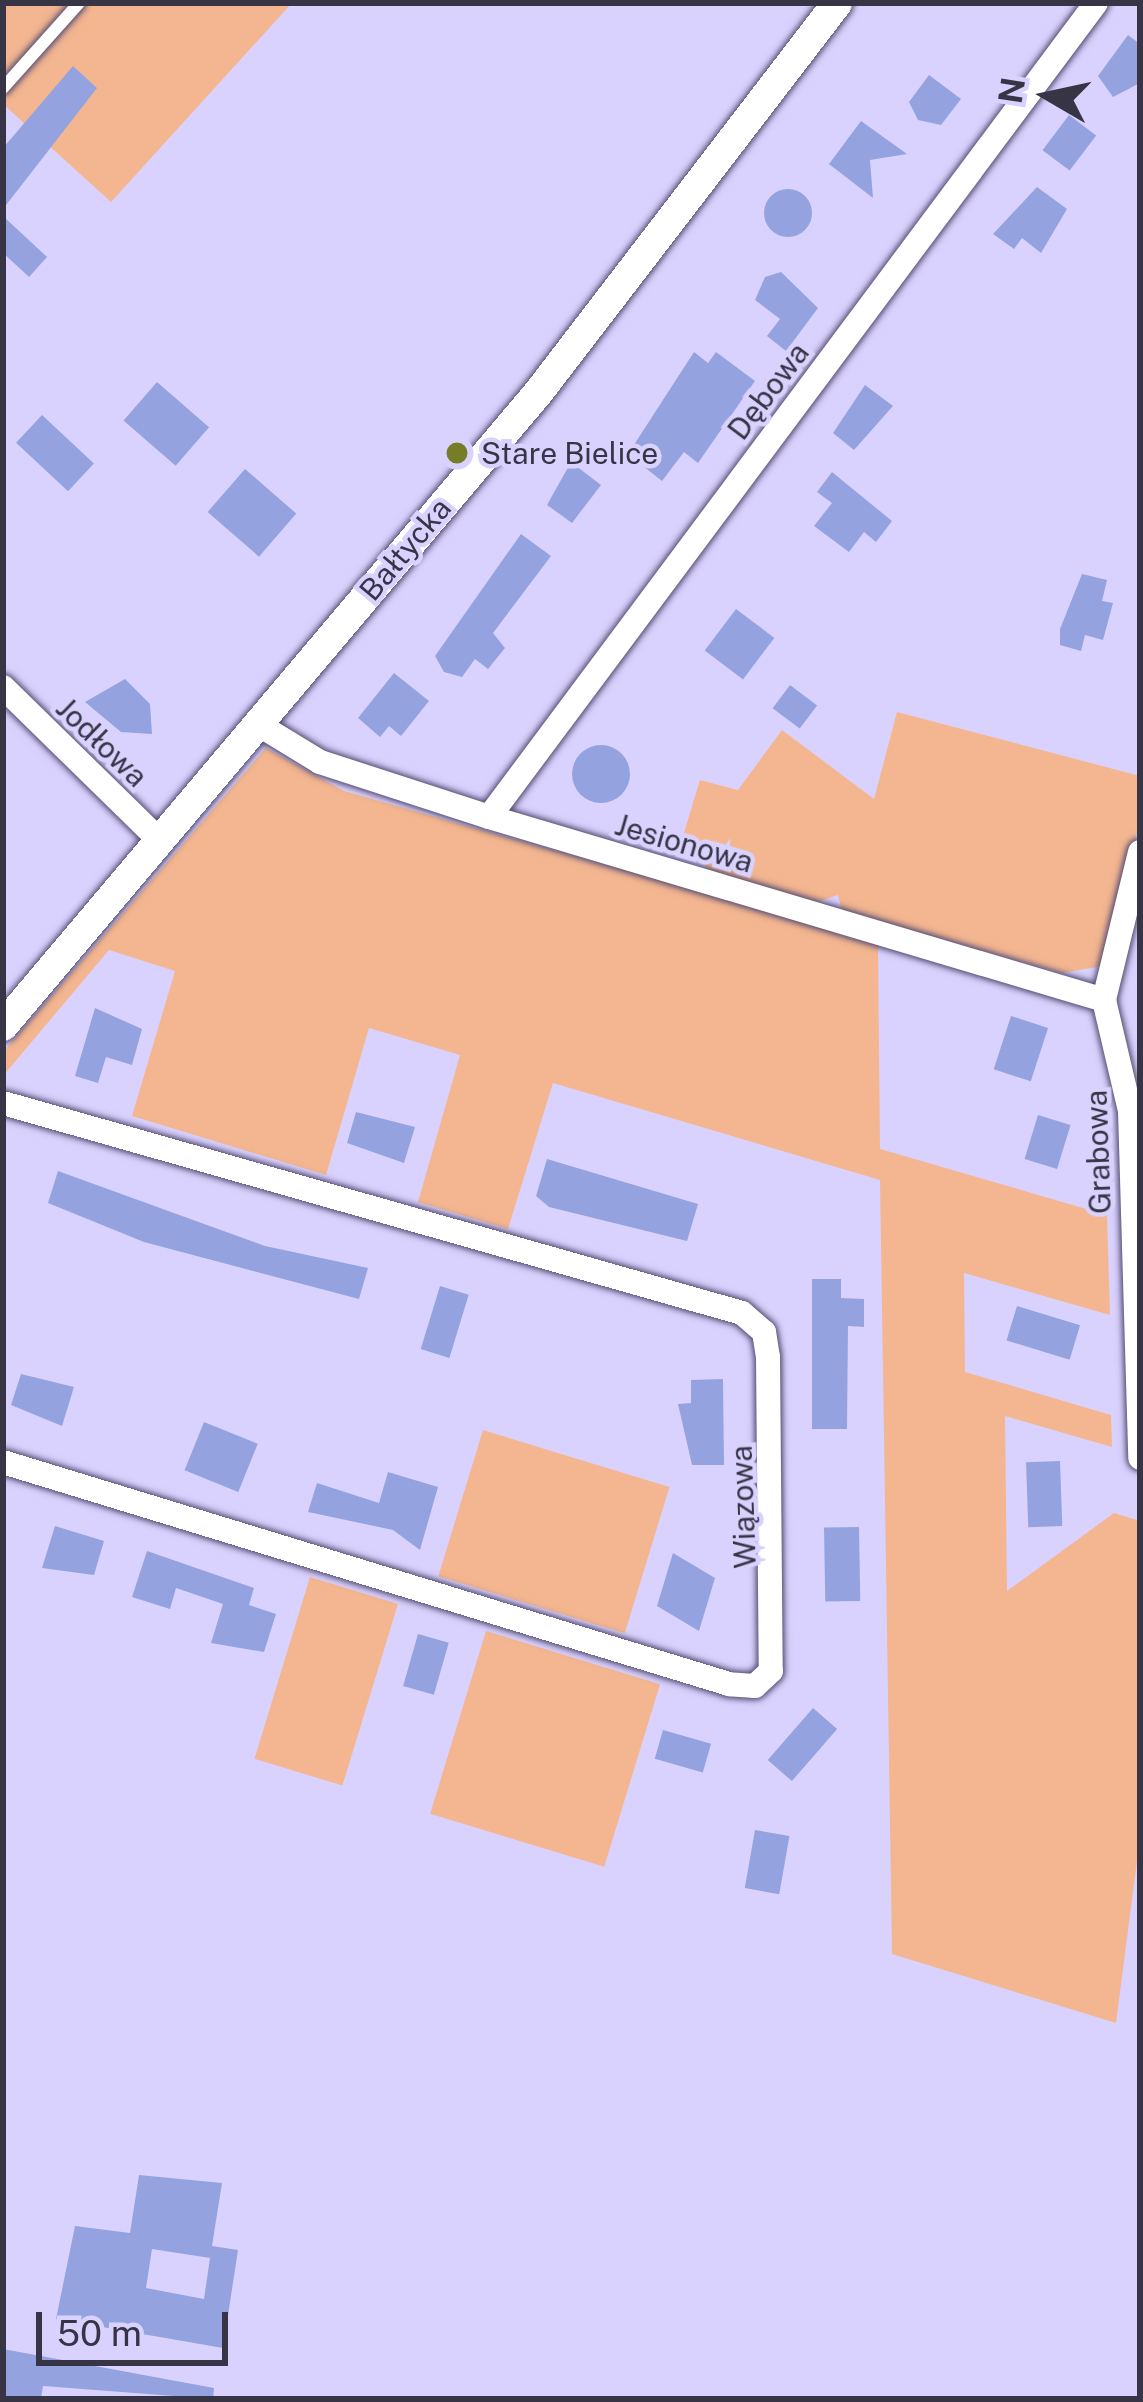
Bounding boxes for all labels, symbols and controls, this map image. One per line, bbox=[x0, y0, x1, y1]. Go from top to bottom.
north arrow bbox=[987, 36, 1107, 156]
text: N bbox=[991, 75, 1032, 106]
street label: Dębowa bbox=[720, 335, 816, 447]
place label: Stare Bielice bbox=[481, 435, 659, 471]
marker: Stare Bielice bbox=[444, 440, 470, 466]
street label: Bałtycka bbox=[352, 490, 458, 608]
street label: Jodłowa bbox=[49, 690, 155, 794]
street label: Jesionowa bbox=[611, 806, 757, 880]
street label: Grabowa bbox=[1078, 1089, 1118, 1215]
street label: Wiązowa bbox=[723, 1445, 763, 1569]
scale bar bbox=[42, 2288, 234, 2362]
text: 50 m bbox=[57, 2312, 142, 2354]

